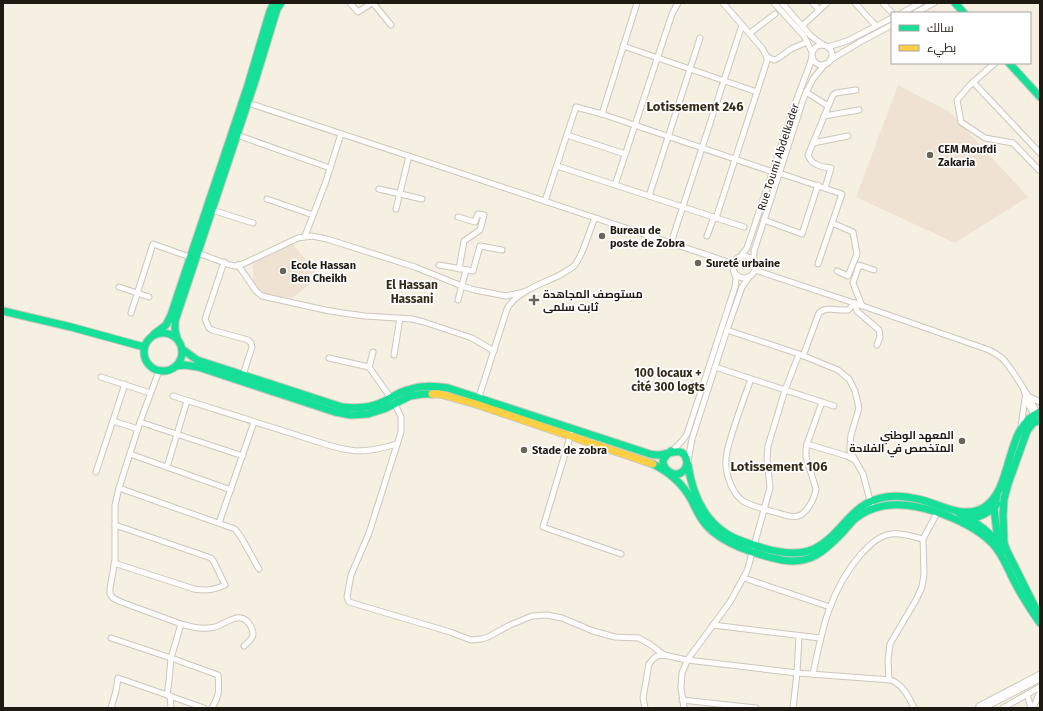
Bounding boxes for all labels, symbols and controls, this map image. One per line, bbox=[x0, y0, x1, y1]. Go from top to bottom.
legend bbox=[891, 12, 1031, 64]
text: سالك bbox=[927, 21, 954, 35]
text: بطيء bbox=[927, 41, 956, 58]
district label: Lotissement 246 bbox=[646, 99, 744, 114]
street label: Rue Toumi Abdelkader bbox=[755, 101, 802, 213]
place label: CEM Moufdi Zakaria bbox=[938, 143, 996, 169]
marker: CEM Moufdi Zakaria bbox=[925, 150, 935, 160]
place label: Bureau de poste de Zobra bbox=[610, 224, 685, 250]
marker: Bureau de poste de Zobra bbox=[597, 231, 607, 241]
place label: Sureté urbaine bbox=[706, 257, 780, 270]
marker: Sureté urbaine bbox=[693, 258, 703, 268]
place label: Ecole Hassan Ben Cheikh bbox=[291, 259, 356, 285]
marker: Ecole Hassan Ben Cheikh bbox=[278, 266, 288, 276]
district label: El Hassan Hassani bbox=[386, 278, 438, 306]
place label: مستوصف المجاهدة ثابت سلمى bbox=[543, 288, 643, 314]
marker: مستوصف المجاهدة ثابت سلمى bbox=[528, 294, 540, 306]
district label: 100 locaux + cité 300 logts bbox=[631, 366, 705, 394]
place label: المعهد الوطني المتخصص في الفلاحة bbox=[849, 429, 954, 458]
marker: المعهد الوطني المتخصص في الفلاحة bbox=[957, 436, 967, 446]
place label: Stade de zobra bbox=[532, 444, 607, 457]
marker: Stade de zobra bbox=[519, 445, 529, 455]
district label: Lotissement 106 bbox=[731, 459, 828, 474]

